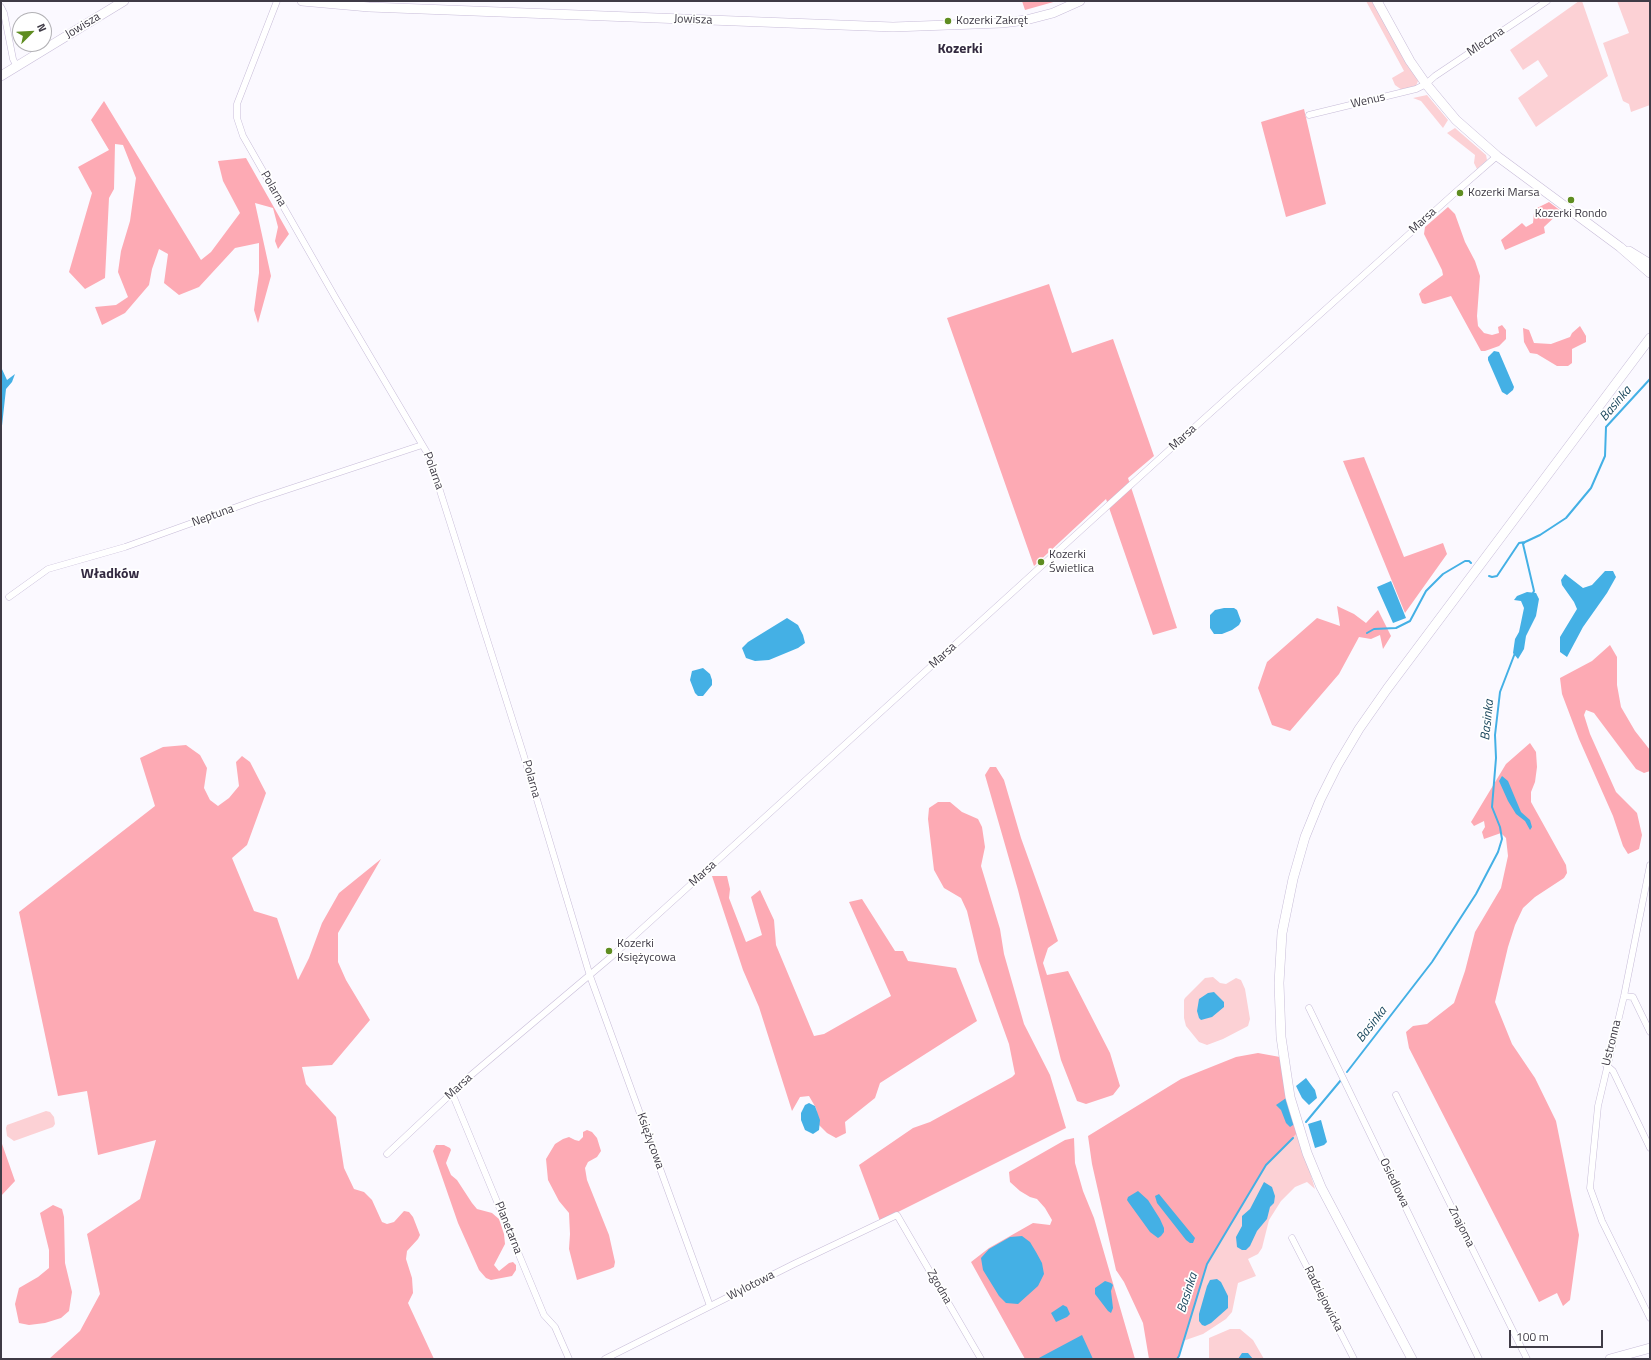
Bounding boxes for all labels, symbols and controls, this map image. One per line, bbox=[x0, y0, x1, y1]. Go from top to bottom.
street label: Jowisza bbox=[63, 10, 103, 42]
north arrow bbox=[12, 12, 52, 52]
street label: Jowisza bbox=[674, 12, 712, 28]
place label: Kozerki Zakręt bbox=[956, 14, 1028, 28]
marker: Kozerki Zakręt bbox=[943, 16, 953, 26]
text: N bbox=[33, 21, 51, 34]
street label: Mleczna bbox=[1465, 24, 1507, 60]
district label: Kozerki bbox=[937, 42, 983, 58]
street label: Wenus bbox=[1349, 90, 1387, 112]
street label: Polarna bbox=[257, 169, 289, 209]
place label: Kozerki Marsa bbox=[1468, 186, 1539, 200]
marker: Kozerki Marsa bbox=[1455, 188, 1465, 198]
marker: Kozerki Rondo bbox=[1566, 195, 1576, 205]
street label: Marsa bbox=[1406, 205, 1440, 237]
place label: Kozerki Rondo bbox=[1535, 207, 1607, 221]
water label: Basinka bbox=[1597, 383, 1635, 425]
street label: Marsa bbox=[1166, 422, 1200, 454]
street label: Polarna bbox=[420, 450, 446, 492]
street label: Neptuna bbox=[190, 502, 236, 530]
place label: Kozerki Świetlica bbox=[1049, 548, 1094, 576]
marker: Kozerki Świetlica bbox=[1036, 557, 1046, 567]
district label: Władków bbox=[81, 567, 139, 583]
street label: Marsa bbox=[926, 640, 960, 672]
water label: Basinka bbox=[1478, 699, 1498, 741]
street label: Polarna bbox=[519, 758, 543, 800]
street label: Marsa bbox=[686, 858, 720, 890]
place label: Kozerki Księżycowa bbox=[617, 937, 676, 965]
marker: Kozerki Księżycowa bbox=[604, 946, 614, 956]
water label: Basinka bbox=[1353, 1004, 1391, 1046]
street label: Ustronna bbox=[1599, 1019, 1625, 1067]
street label: Marsa bbox=[442, 1071, 476, 1103]
street label: Księżycowa bbox=[633, 1111, 667, 1171]
street label: Osiedlowa bbox=[1376, 1156, 1412, 1210]
street label: Planetarna bbox=[491, 1200, 525, 1256]
street label: Znajoma bbox=[1445, 1204, 1477, 1250]
street label: Radziejowicka bbox=[1300, 1264, 1346, 1334]
street label: Zgodna bbox=[923, 1267, 955, 1307]
street label: Wylotowa bbox=[725, 1268, 777, 1304]
water label: Basinka bbox=[1174, 1271, 1202, 1315]
scale bar bbox=[1511, 1322, 1605, 1348]
text: 100 m bbox=[1516, 1327, 1549, 1346]

